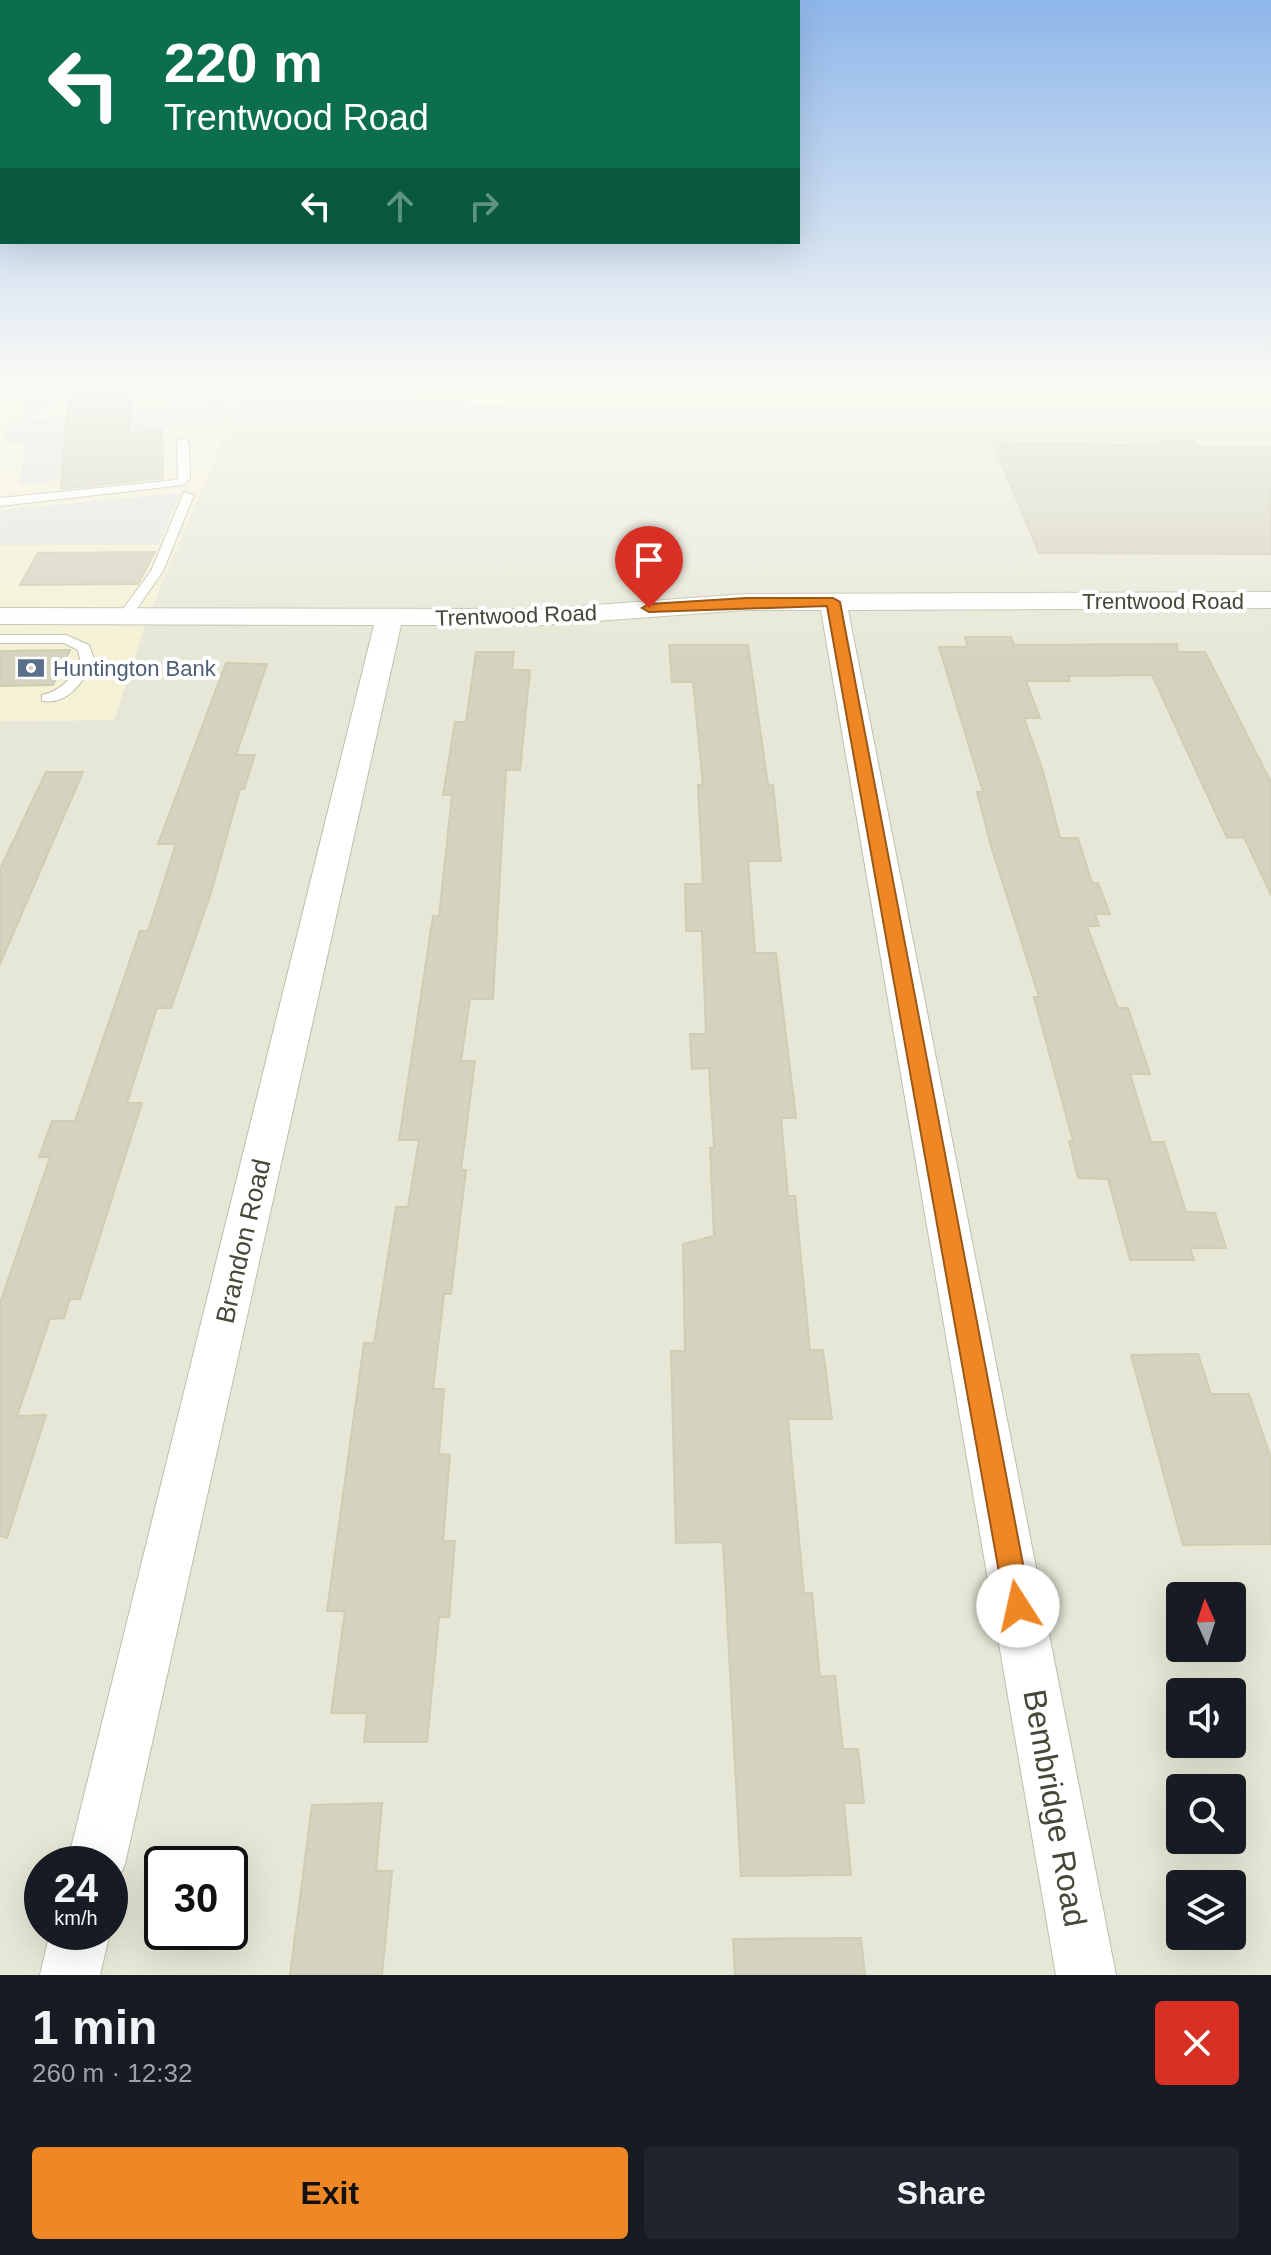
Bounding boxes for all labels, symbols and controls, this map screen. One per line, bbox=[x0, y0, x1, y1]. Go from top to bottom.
text: 220 m bbox=[164, 31, 323, 94]
icon: left bbox=[32, 32, 136, 136]
text: Trentwood Road bbox=[164, 97, 429, 138]
icon: left bbox=[294, 184, 338, 228]
icon: ahead bbox=[378, 184, 422, 228]
icon: right bbox=[462, 184, 506, 228]
pin bbox=[615, 526, 683, 608]
icon: arrive bbox=[627, 538, 671, 582]
street label: Trentwood Road bbox=[1082, 589, 1244, 614]
street label: Trentwood Road bbox=[435, 600, 597, 631]
bank icon: Huntington Bank bbox=[16, 653, 46, 683]
place label: Huntington Bank bbox=[53, 656, 217, 681]
street label: Brandon Road bbox=[210, 1156, 276, 1326]
position arrow bbox=[976, 1564, 1060, 1648]
north arrow bbox=[1166, 1582, 1246, 1662]
map controls bbox=[1166, 1582, 1246, 1950]
button: sound bbox=[1166, 1678, 1246, 1758]
street label: Bembridge Road bbox=[1016, 1687, 1094, 1929]
button: search bbox=[1166, 1774, 1246, 1854]
speed limit sign: 30 bbox=[144, 1846, 248, 1950]
text: 24 bbox=[54, 1866, 98, 1910]
button: layers bbox=[1166, 1870, 1246, 1950]
text: km/h bbox=[54, 1907, 98, 1929]
text: 1 min bbox=[32, 2001, 157, 2054]
button: close bbox=[1155, 2001, 1239, 2085]
text: 260 m · 12:32 bbox=[32, 2058, 192, 2088]
button: Exit bbox=[32, 2147, 628, 2239]
button: Share bbox=[644, 2147, 1239, 2239]

